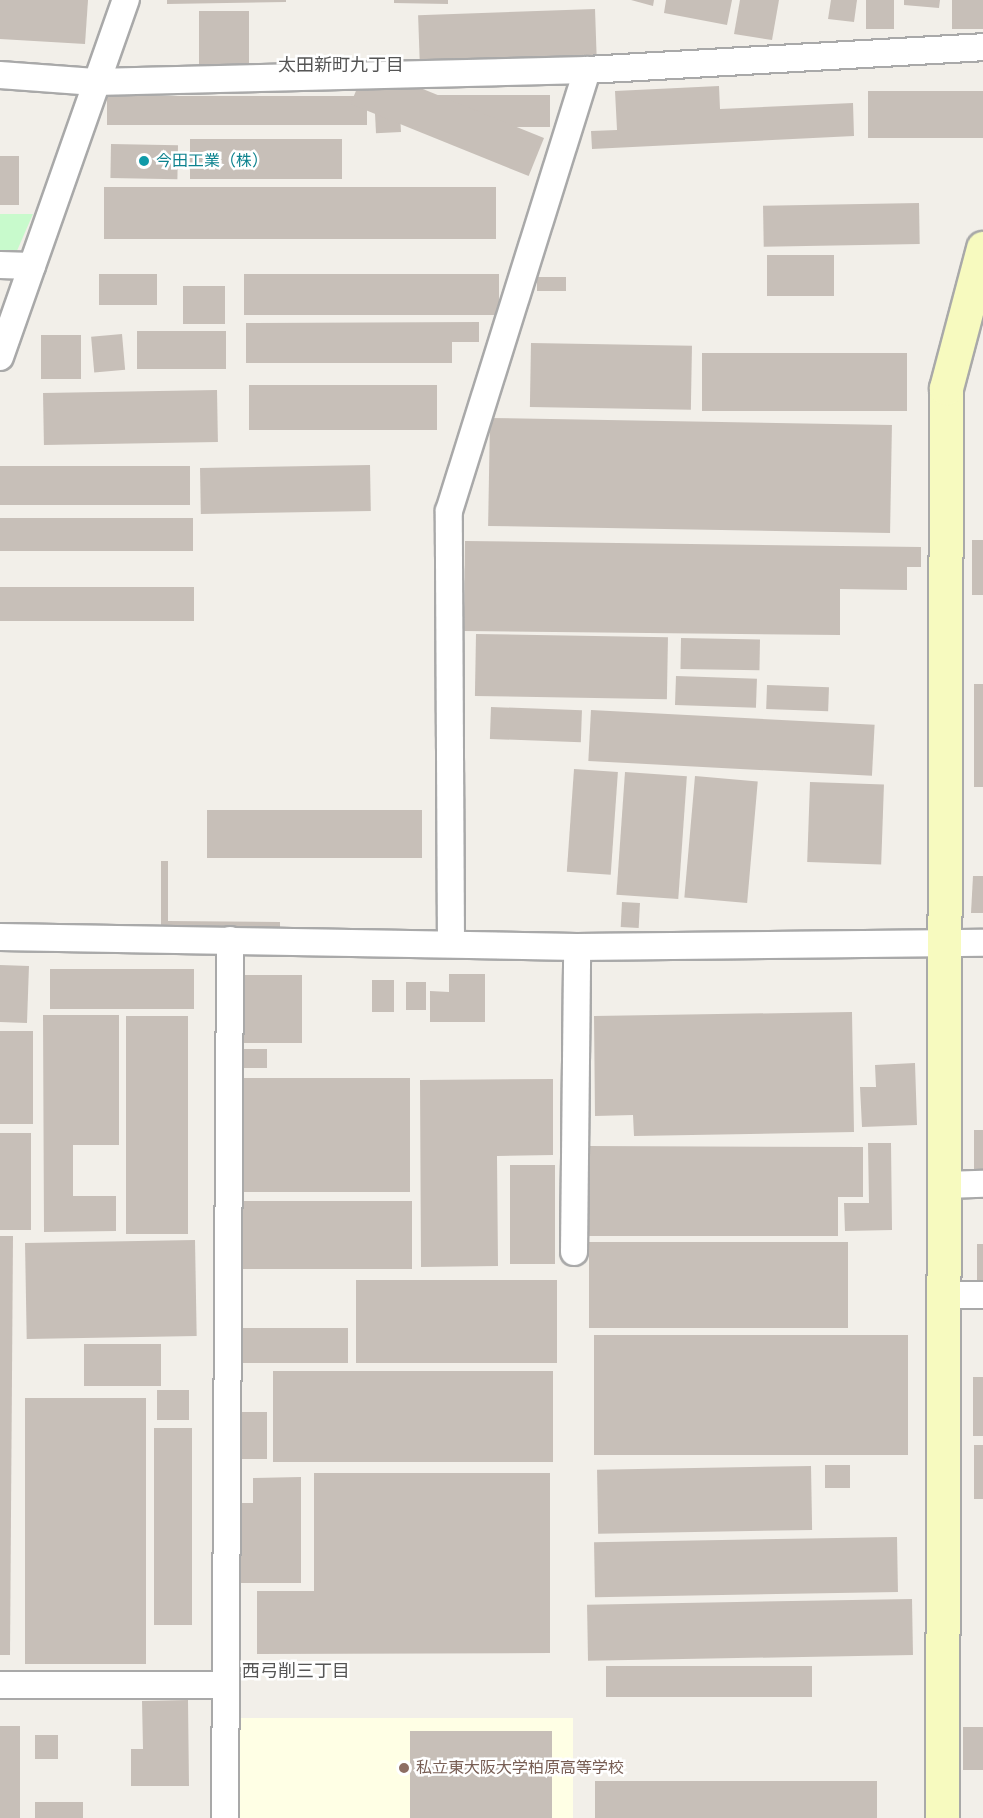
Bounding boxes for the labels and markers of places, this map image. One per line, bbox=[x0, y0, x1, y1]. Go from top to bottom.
place label: 今田工業（株） bbox=[156, 151, 268, 171]
marker: 今田工業（株） bbox=[137, 154, 151, 168]
place label: 私立東大阪大学柏原高等学校 bbox=[416, 1758, 624, 1778]
marker: 私立東大阪大学柏原高等学校 bbox=[397, 1761, 411, 1775]

